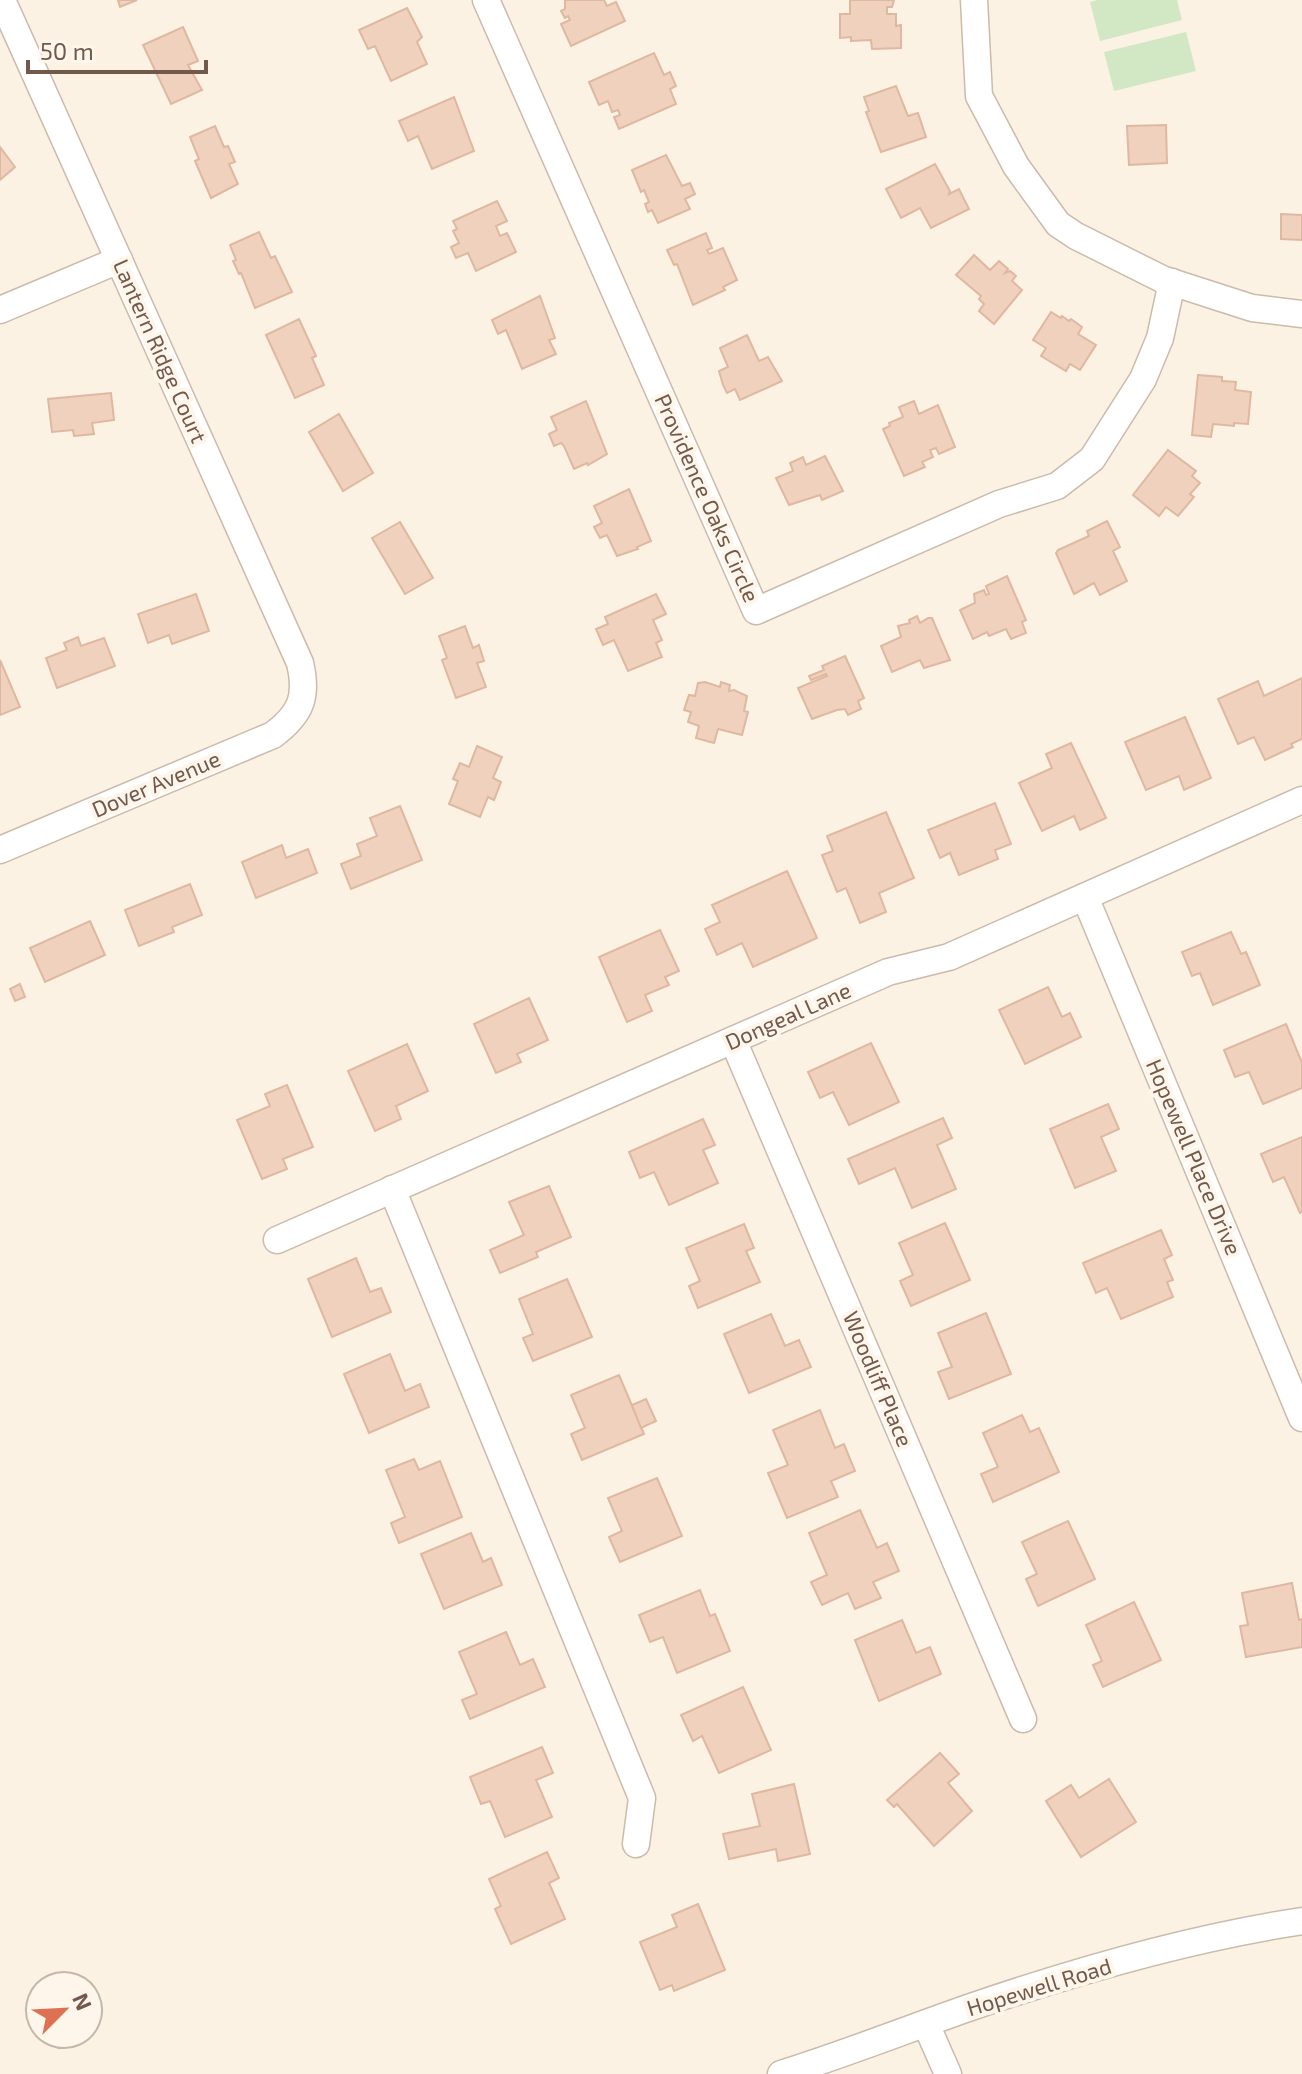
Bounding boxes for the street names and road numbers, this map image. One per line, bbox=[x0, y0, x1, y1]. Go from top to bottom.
street label: Lantern Ridge Court bbox=[109, 255, 213, 446]
street label: Providence Oaks Circle bbox=[650, 389, 766, 606]
street label: Dover Avenue bbox=[88, 744, 224, 822]
street label: Dongeal Lane bbox=[721, 976, 854, 1054]
street label: Hopewell Place Drive bbox=[1142, 1055, 1248, 1258]
street label: Woodliff Place bbox=[839, 1307, 919, 1450]
street label: Hopewell Road bbox=[963, 1952, 1114, 2020]

